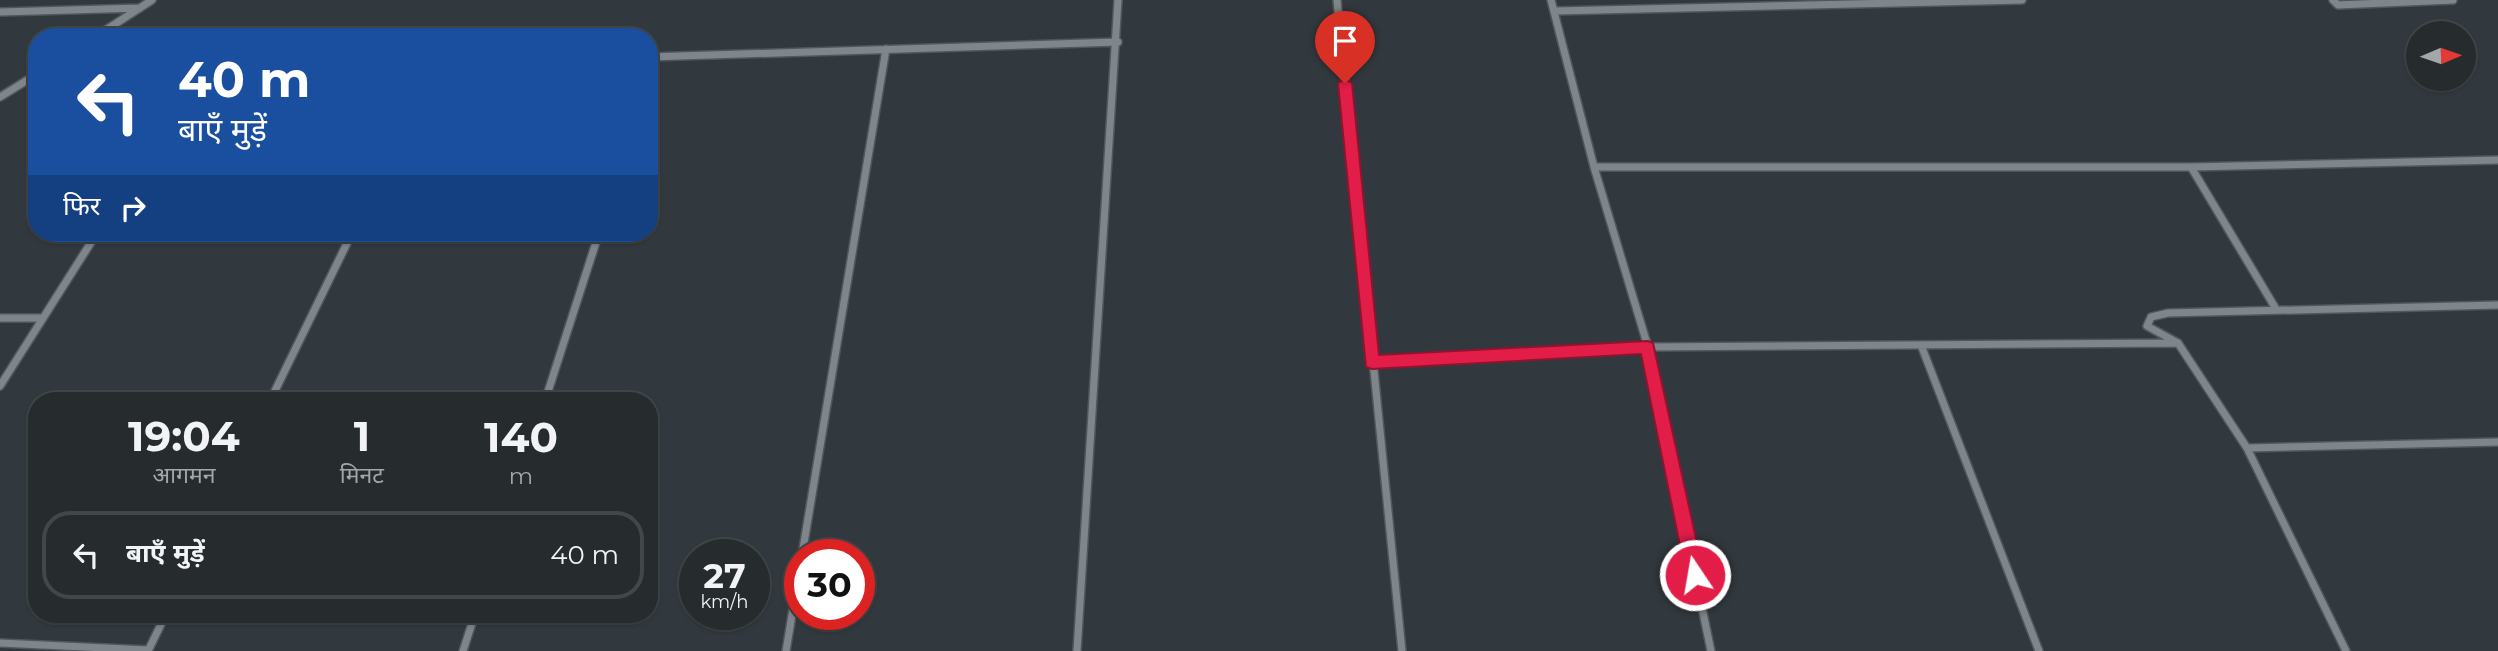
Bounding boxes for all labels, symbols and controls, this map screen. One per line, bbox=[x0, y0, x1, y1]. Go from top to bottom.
pin bbox=[1315, 11, 1375, 83]
north arrow bbox=[2406, 21, 2476, 91]
map controls bbox=[2406, 21, 2476, 91]
icon: arrive bbox=[1326, 22, 1364, 60]
text: 40 m bbox=[178, 50, 310, 109]
icon: left bbox=[63, 56, 154, 147]
text: बाएँ मुड़ें bbox=[178, 110, 267, 149]
icon: right bbox=[114, 189, 152, 227]
text: फिर bbox=[63, 190, 100, 222]
text: 19:04 bbox=[128, 410, 240, 462]
text: 1 bbox=[354, 410, 370, 462]
text: 140 bbox=[484, 411, 558, 463]
text: आगमन bbox=[152, 461, 215, 489]
text: मिनट bbox=[340, 461, 384, 489]
text: m bbox=[509, 462, 533, 490]
icon: left bbox=[67, 536, 105, 574]
text: बाएँ मुड़ें bbox=[126, 537, 205, 569]
position arrow bbox=[1658, 538, 1732, 612]
text: 40 m bbox=[550, 539, 619, 571]
speed limit sign: 30 bbox=[784, 539, 875, 630]
text: 27 bbox=[703, 554, 746, 597]
text: km/h bbox=[700, 591, 749, 613]

